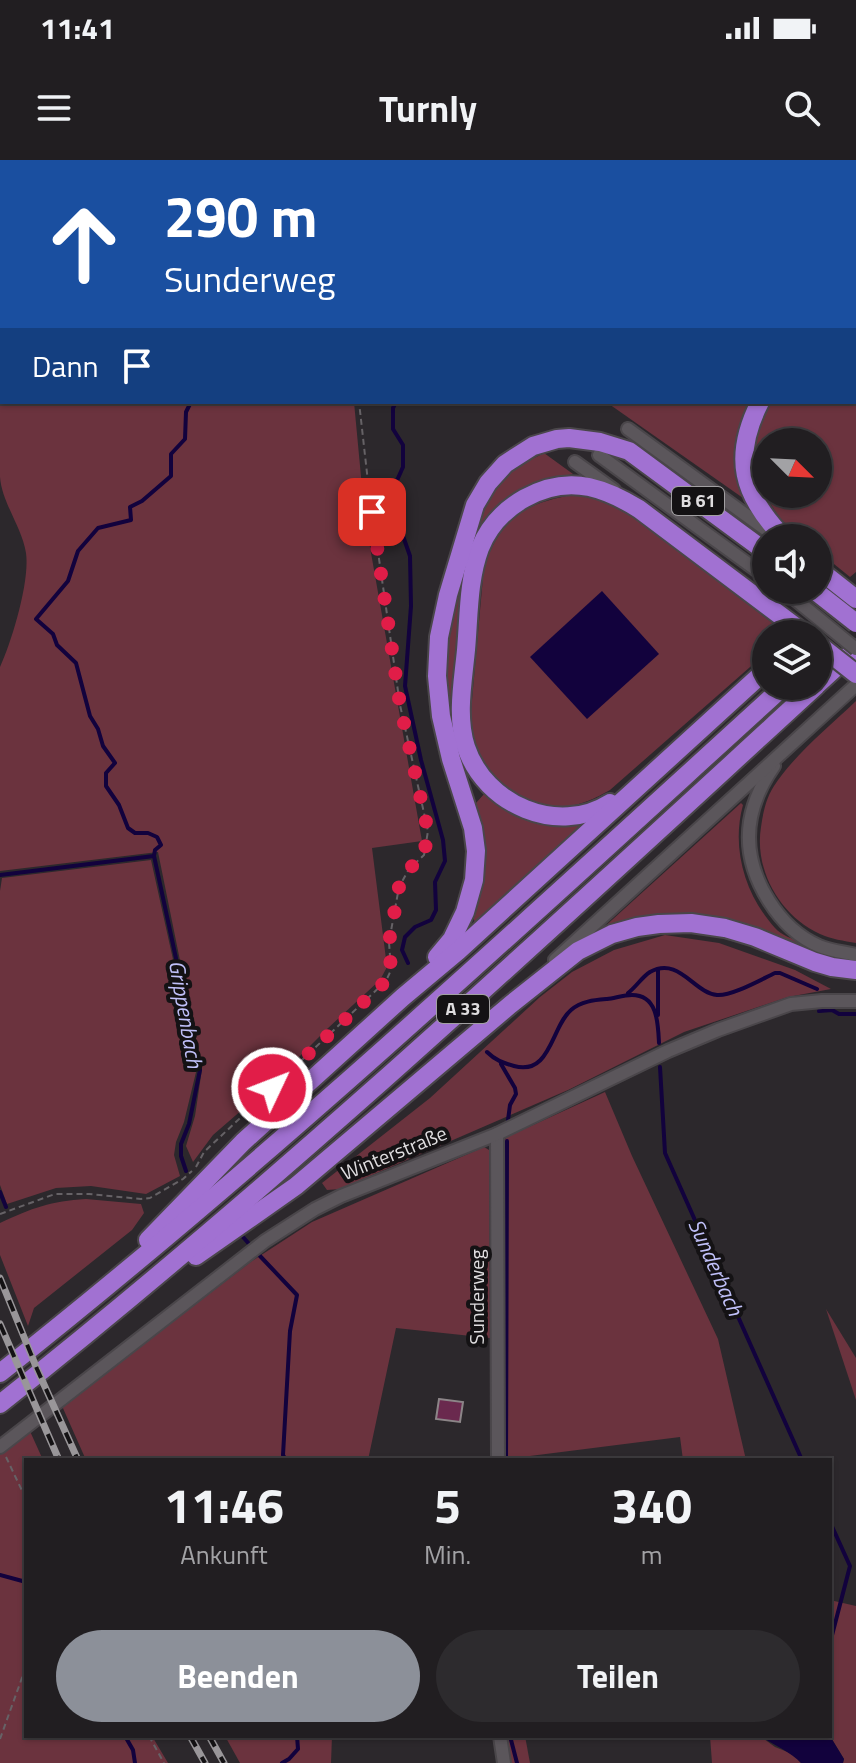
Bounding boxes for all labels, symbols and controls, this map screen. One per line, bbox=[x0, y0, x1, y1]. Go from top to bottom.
text: 11:41 bbox=[40, 5, 115, 51]
text: Turnly bbox=[379, 81, 477, 136]
icon: menu bbox=[32, 86, 76, 130]
icon: search bbox=[780, 86, 824, 130]
text: 290 m bbox=[164, 174, 317, 259]
icon: ahead bbox=[32, 192, 136, 296]
text: Sunderweg bbox=[164, 251, 336, 306]
text: Dann bbox=[32, 343, 99, 389]
icon: arrive bbox=[115, 344, 159, 388]
north arrow bbox=[752, 428, 832, 508]
map controls bbox=[752, 428, 832, 700]
pin bbox=[338, 478, 406, 546]
road number: B 61 bbox=[672, 487, 724, 515]
icon: arrive bbox=[350, 490, 394, 534]
button: sound bbox=[752, 524, 832, 604]
button: layers bbox=[752, 620, 832, 700]
water label: Grippenbach bbox=[160, 957, 212, 1072]
road number: A 33 bbox=[437, 995, 489, 1023]
position arrow bbox=[230, 1046, 314, 1130]
street label: Winterstraße bbox=[336, 1117, 451, 1188]
water label: Sunderbach bbox=[680, 1213, 753, 1322]
street label: Sunderweg bbox=[461, 1249, 492, 1345]
text: 11:46 bbox=[164, 1469, 284, 1542]
text: 5 bbox=[434, 1469, 461, 1542]
text: 340 bbox=[611, 1469, 692, 1542]
text: Ankunft bbox=[180, 1535, 268, 1574]
text: Min. bbox=[424, 1535, 471, 1574]
text: m bbox=[641, 1535, 662, 1574]
button: Beenden bbox=[56, 1630, 420, 1722]
button: Teilen bbox=[436, 1630, 800, 1722]

